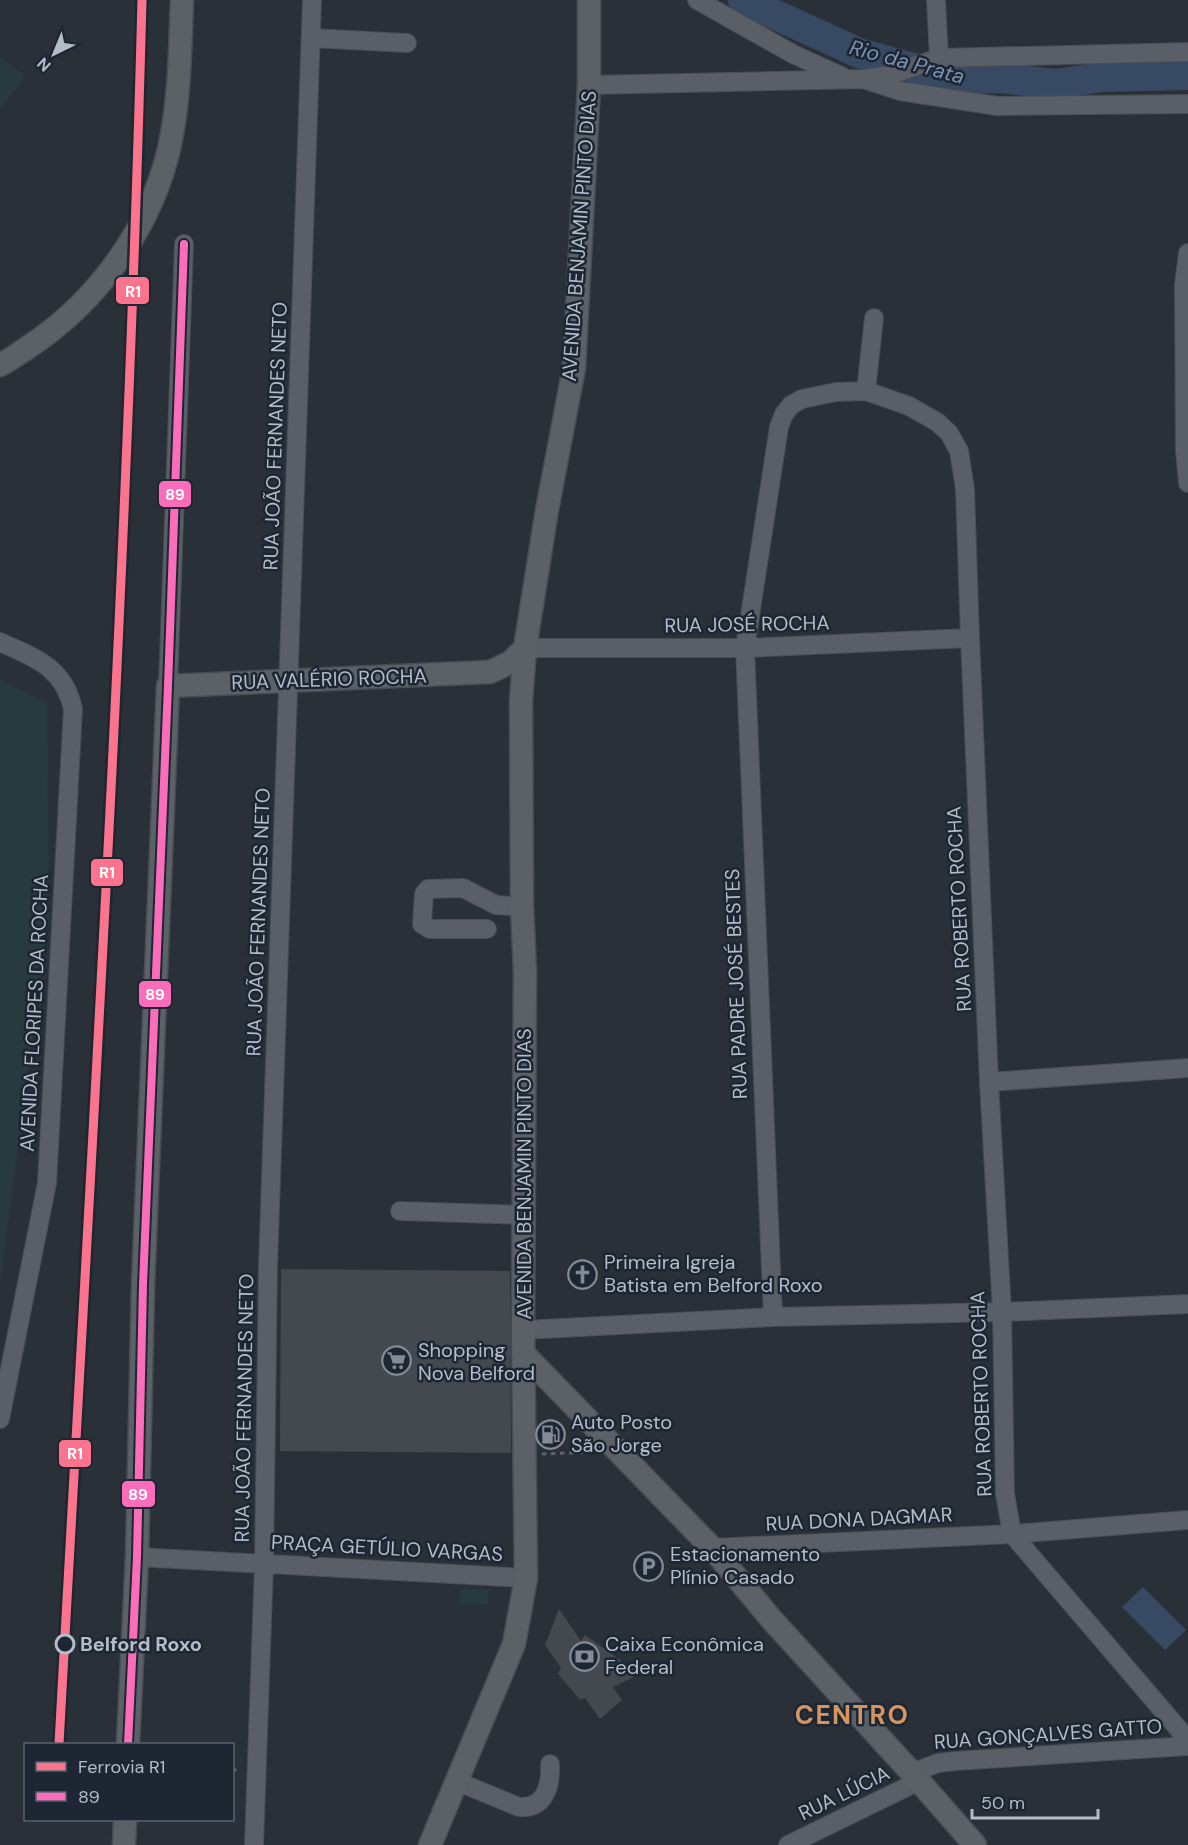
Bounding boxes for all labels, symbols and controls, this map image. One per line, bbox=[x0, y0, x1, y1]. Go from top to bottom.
north arrow bbox=[24, 24, 84, 84]
water label: Rio da Prata bbox=[846, 33, 968, 91]
text: N bbox=[33, 53, 56, 76]
street label: AVENIDA BENJAMIN PINTO DIAS bbox=[556, 90, 602, 382]
line badge: R1 bbox=[115, 276, 150, 305]
text: R1 bbox=[125, 281, 141, 302]
street label: RUA JOÃO FERNANDES NETO bbox=[257, 301, 293, 571]
line badge: 89 bbox=[158, 480, 192, 508]
text: 89 bbox=[165, 484, 185, 505]
street label: RUA JOSÉ ROCHA bbox=[664, 610, 830, 638]
street label: RUA VALÉRIO ROCHA bbox=[231, 663, 427, 695]
street label: RUA JOÃO FERNANDES NETO bbox=[240, 787, 276, 1057]
street label: RUA ROBERTO ROCHA bbox=[941, 806, 977, 1012]
line badge: R1 bbox=[90, 858, 124, 887]
text: R1 bbox=[99, 862, 115, 883]
street label: RUA PADRE JOSÉ BESTES bbox=[719, 868, 753, 1100]
street label: AVENIDA FLORIPES DA ROCHA bbox=[14, 874, 54, 1152]
line badge: 89 bbox=[138, 980, 172, 1008]
text: 89 bbox=[145, 984, 165, 1005]
street label: AVENIDA BENJAMIN PINTO DIAS bbox=[511, 1028, 537, 1320]
place label: Primeira Igreja Batista em Belford Roxo bbox=[604, 1249, 823, 1298]
church icon: Primeira Igreja Batista em Belford Roxo bbox=[567, 1258, 599, 1290]
street label: RUA JOÃO FERNANDES NETO bbox=[229, 1273, 259, 1543]
street label: RUA ROBERTO ROCHA bbox=[964, 1291, 998, 1497]
place label: Shopping Nova Belford bbox=[418, 1337, 535, 1386]
supermarket icon: Shopping Nova Belford bbox=[381, 1345, 413, 1377]
place label: Auto Posto São Jorge bbox=[571, 1409, 672, 1458]
fuel station icon: Auto Posto São Jorge bbox=[534, 1418, 566, 1450]
line badge: R1 bbox=[58, 1439, 92, 1468]
text: R1 bbox=[67, 1443, 83, 1464]
line badge: 89 bbox=[121, 1480, 156, 1508]
text: 89 bbox=[128, 1484, 148, 1505]
street label: RUA DONA DAGMAR bbox=[765, 1501, 953, 1537]
street label: PRAÇA GETÚLIO VARGAS bbox=[270, 1529, 504, 1567]
place label: Estacionamento Plínio Casado bbox=[670, 1541, 820, 1590]
parking icon: Estacionamento Plínio Casado bbox=[633, 1550, 665, 1582]
place label: Belford Roxo bbox=[80, 1631, 202, 1657]
place label: Caixa Econômica Federal bbox=[605, 1631, 764, 1680]
marker: Belford Roxo bbox=[55, 1634, 75, 1654]
bank icon: Caixa Econômica Federal bbox=[568, 1640, 600, 1672]
district label: CENTRO bbox=[795, 1698, 909, 1732]
street label: RUA GONÇALVES GATTO bbox=[933, 1713, 1163, 1755]
legend bbox=[24, 1743, 234, 1821]
text: Ferrovia R1 bbox=[78, 1755, 165, 1779]
street label: RUA LÚCIA bbox=[794, 1760, 894, 1826]
scale bar bbox=[972, 1782, 1098, 1820]
text: 89 bbox=[78, 1785, 100, 1809]
text: 50 m bbox=[981, 1791, 1025, 1815]

